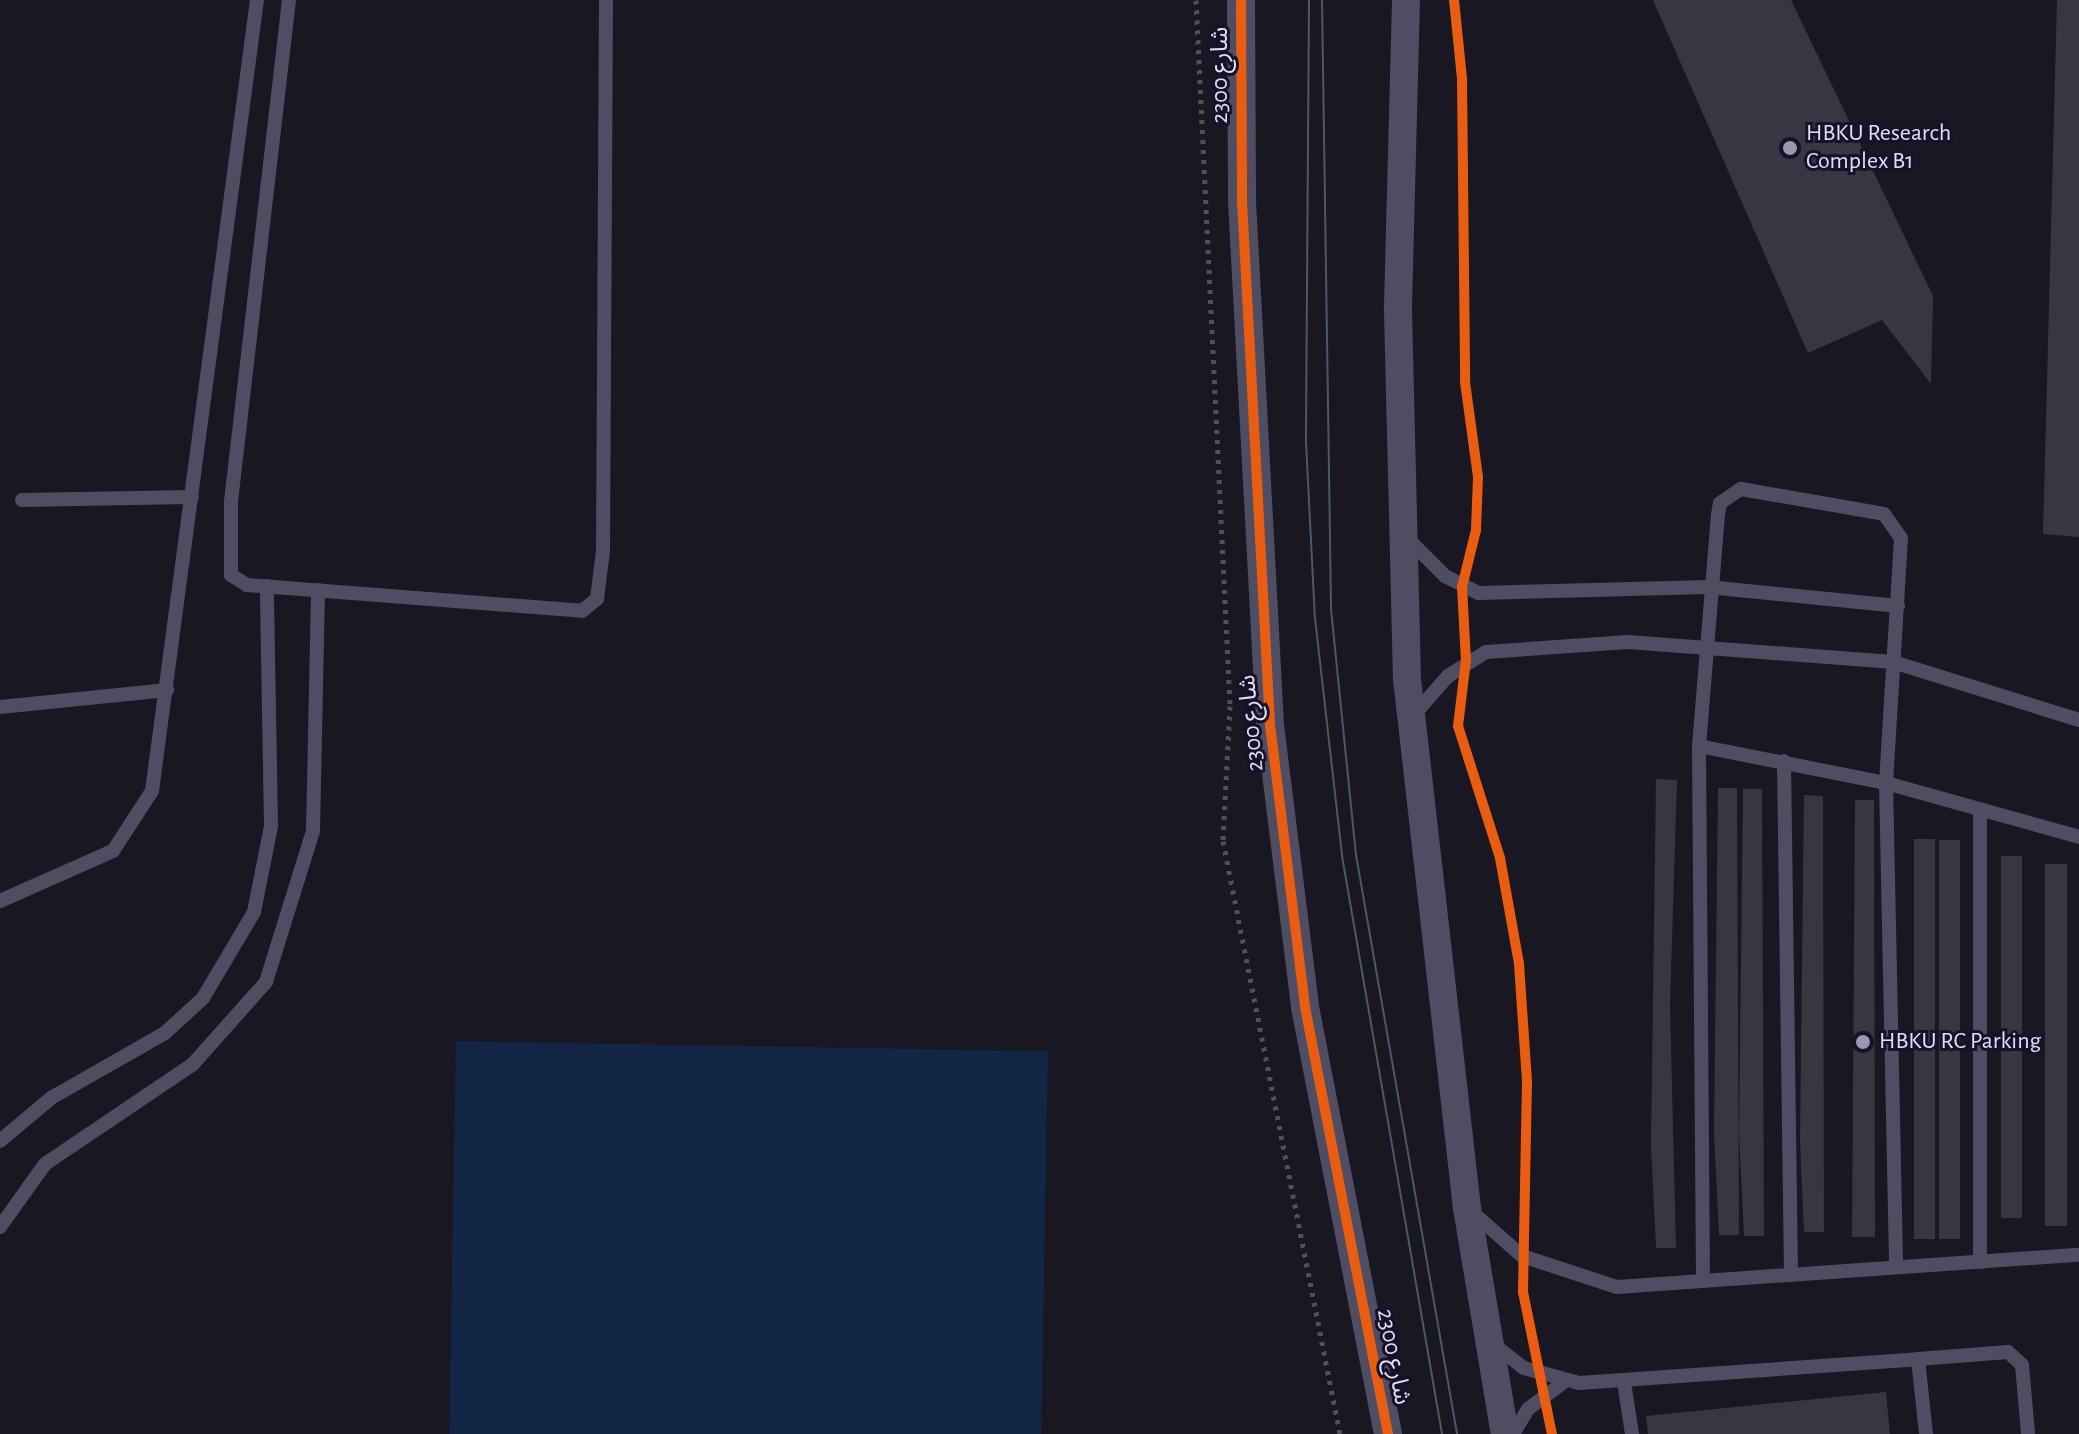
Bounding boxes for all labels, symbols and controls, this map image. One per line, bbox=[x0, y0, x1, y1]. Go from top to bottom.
street label: شارع 2300 bbox=[1207, 27, 1235, 123]
place label: HBKU Research Complex B1 bbox=[1806, 120, 1951, 176]
marker: HBKU Research Complex B1 bbox=[1781, 139, 1799, 157]
street label: شارع 2300 bbox=[1233, 673, 1271, 773]
place label: HBKU RC Parking bbox=[1879, 1028, 2041, 1056]
marker: HBKU RC Parking bbox=[1854, 1033, 1872, 1051]
street label: شارع 2300 bbox=[1370, 1307, 1416, 1407]

